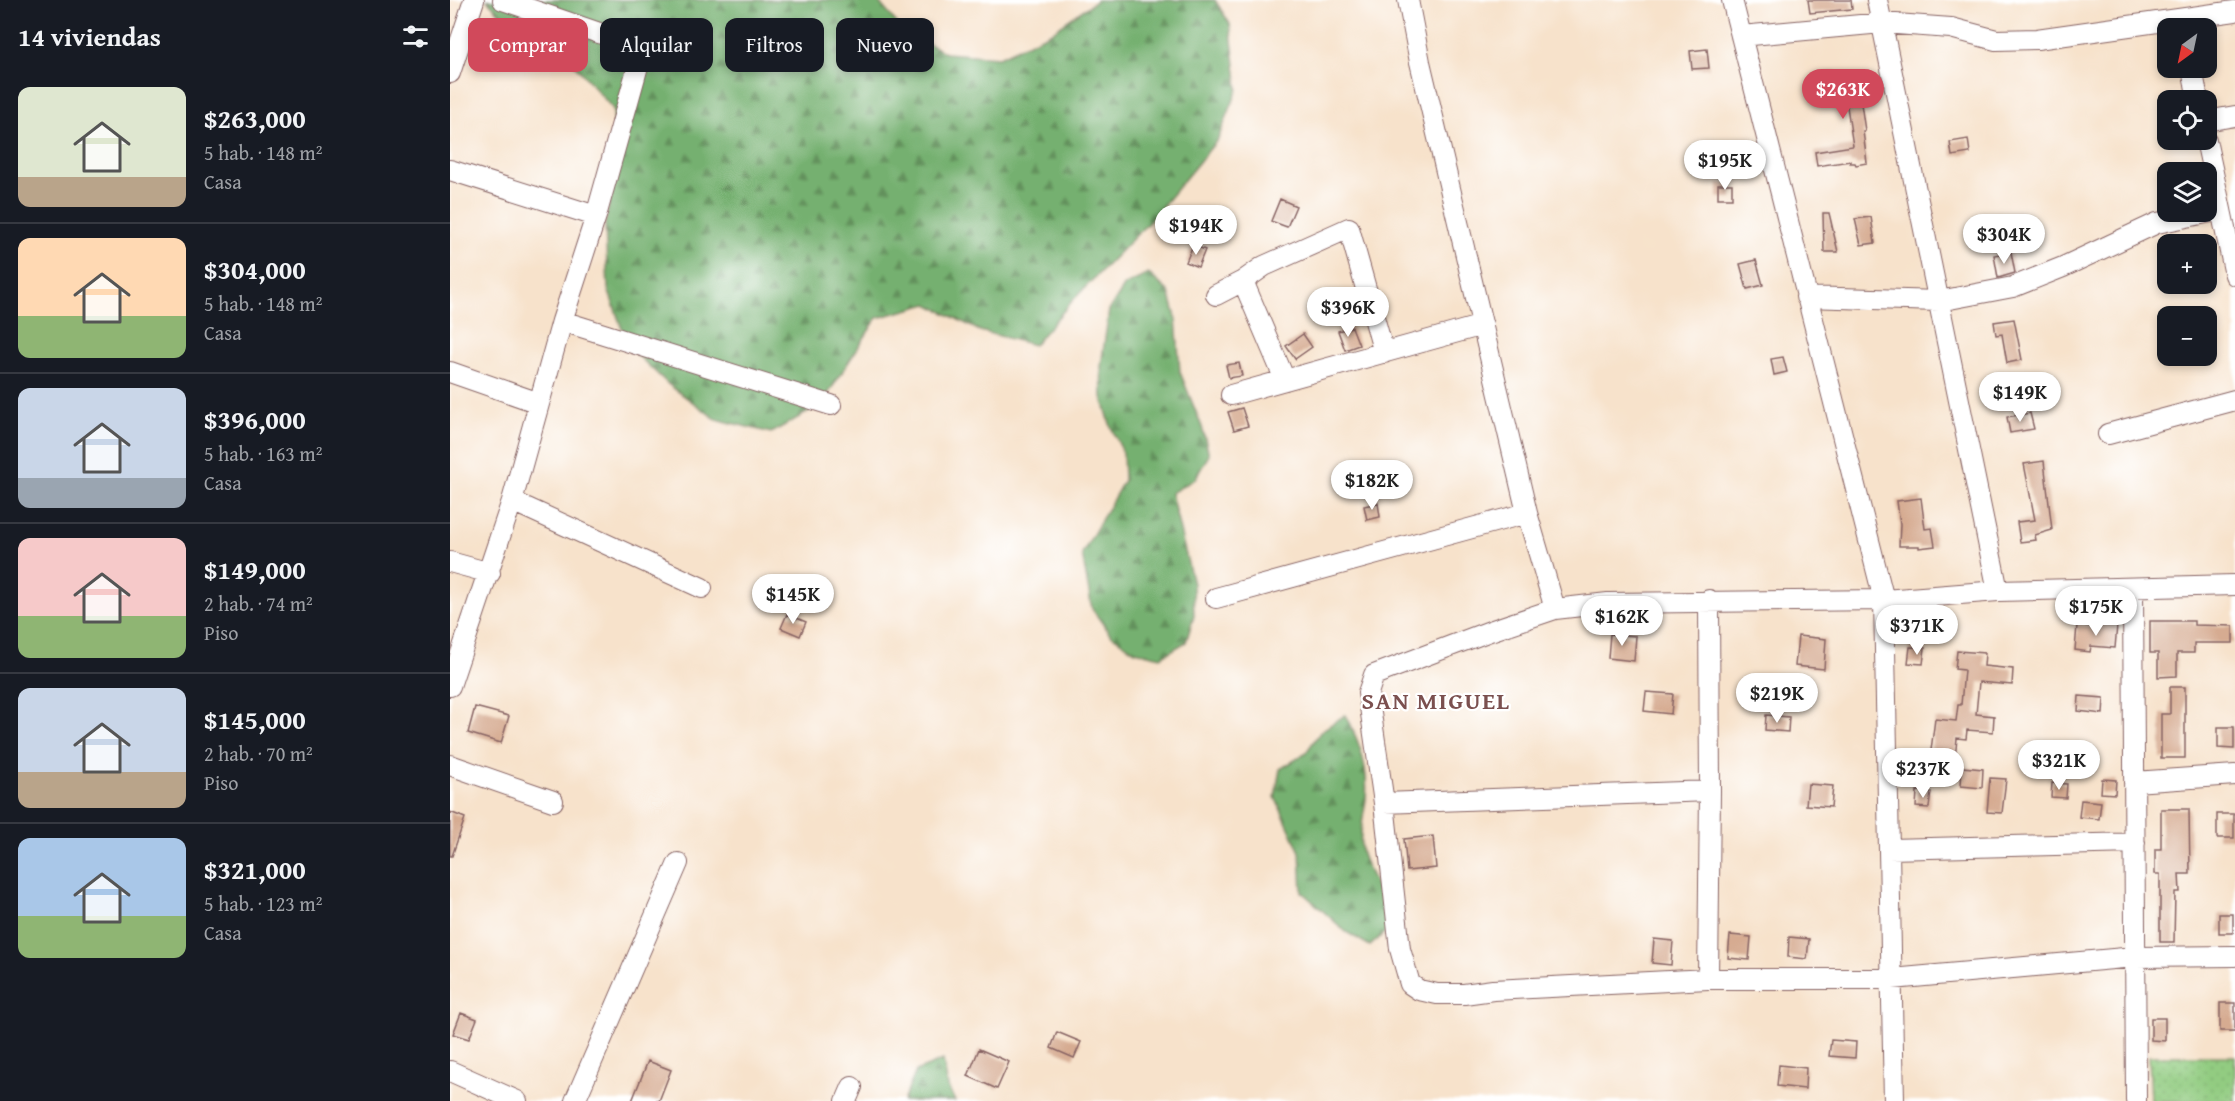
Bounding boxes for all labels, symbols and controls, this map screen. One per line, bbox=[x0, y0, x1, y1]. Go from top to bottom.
text: 14 viviendas bbox=[18, 17, 161, 56]
chip: Comprar bbox=[468, 18, 588, 72]
chip: Alquilar bbox=[600, 18, 713, 72]
chip: Filtros bbox=[725, 18, 824, 72]
chip: Nuevo bbox=[836, 18, 934, 72]
north arrow bbox=[2157, 18, 2217, 78]
map controls bbox=[2157, 18, 2217, 366]
icon: filters bbox=[399, 20, 432, 53]
pin: $263K bbox=[1801, 69, 1885, 120]
text: $263K bbox=[1816, 74, 1870, 103]
button: locate bbox=[2157, 90, 2217, 150]
text: $263,000 bbox=[204, 99, 306, 138]
icon: home bbox=[66, 111, 138, 183]
text: 5 hab. · 148 m² bbox=[204, 138, 322, 167]
pin: $195K bbox=[1683, 140, 1767, 191]
text: $195K bbox=[1698, 145, 1752, 174]
button: layers bbox=[2157, 162, 2217, 222]
text: Casa bbox=[204, 167, 242, 196]
pin: $194K bbox=[1154, 205, 1238, 256]
text: $194K bbox=[1169, 210, 1223, 239]
pin: $304K bbox=[1962, 214, 2046, 265]
text: $304K bbox=[1977, 219, 2031, 248]
button: + bbox=[2157, 234, 2217, 294]
text: $304,000 bbox=[204, 250, 306, 289]
icon: home bbox=[66, 262, 138, 334]
pin: $396K bbox=[1306, 287, 1390, 338]
text: 5 hab. · 148 m² bbox=[204, 289, 322, 318]
text: $396K bbox=[1321, 292, 1375, 321]
button: − bbox=[2157, 306, 2217, 366]
text: Casa bbox=[204, 318, 242, 347]
pin: $149K bbox=[1978, 372, 2062, 423]
text: $149K bbox=[1993, 377, 2047, 406]
text: $396,000 bbox=[204, 400, 306, 439]
icon: home bbox=[66, 412, 138, 484]
text: 5 hab. · 163 m² bbox=[204, 439, 322, 468]
pin: $182K bbox=[1330, 460, 1414, 511]
text: $182K bbox=[1345, 465, 1399, 494]
text: Casa bbox=[204, 468, 242, 497]
text: $149,000 bbox=[204, 550, 306, 589]
icon: home bbox=[66, 562, 138, 634]
pin: $145K bbox=[751, 574, 835, 625]
text: $145K bbox=[766, 579, 820, 608]
pin: $175K bbox=[2054, 586, 2138, 637]
text: 2 hab. · 74 m² bbox=[204, 589, 313, 618]
text: $175K bbox=[2069, 591, 2123, 620]
pin: $162K bbox=[1580, 596, 1664, 647]
text: $162K bbox=[1595, 601, 1649, 630]
pin: $371K bbox=[1875, 605, 1959, 656]
text: $371K bbox=[1890, 610, 1944, 639]
text: Piso bbox=[204, 618, 239, 647]
pin: $219K bbox=[1735, 673, 1819, 724]
text: $219K bbox=[1750, 678, 1804, 707]
district label: SAN MIGUEL bbox=[1361, 683, 1511, 718]
text: $145,000 bbox=[204, 700, 306, 739]
icon: home bbox=[66, 712, 138, 784]
text: 2 hab. · 70 m² bbox=[204, 739, 313, 768]
pin: $321K bbox=[2017, 740, 2101, 791]
text: $321K bbox=[2032, 745, 2086, 774]
pin: $237K bbox=[1881, 748, 1965, 799]
text: $237K bbox=[1896, 753, 1950, 782]
text: Piso bbox=[204, 768, 239, 797]
text: $321,000 bbox=[204, 850, 306, 889]
icon: home bbox=[66, 862, 138, 934]
text: 5 hab. · 123 m² bbox=[204, 889, 322, 918]
text: Casa bbox=[204, 918, 242, 947]

